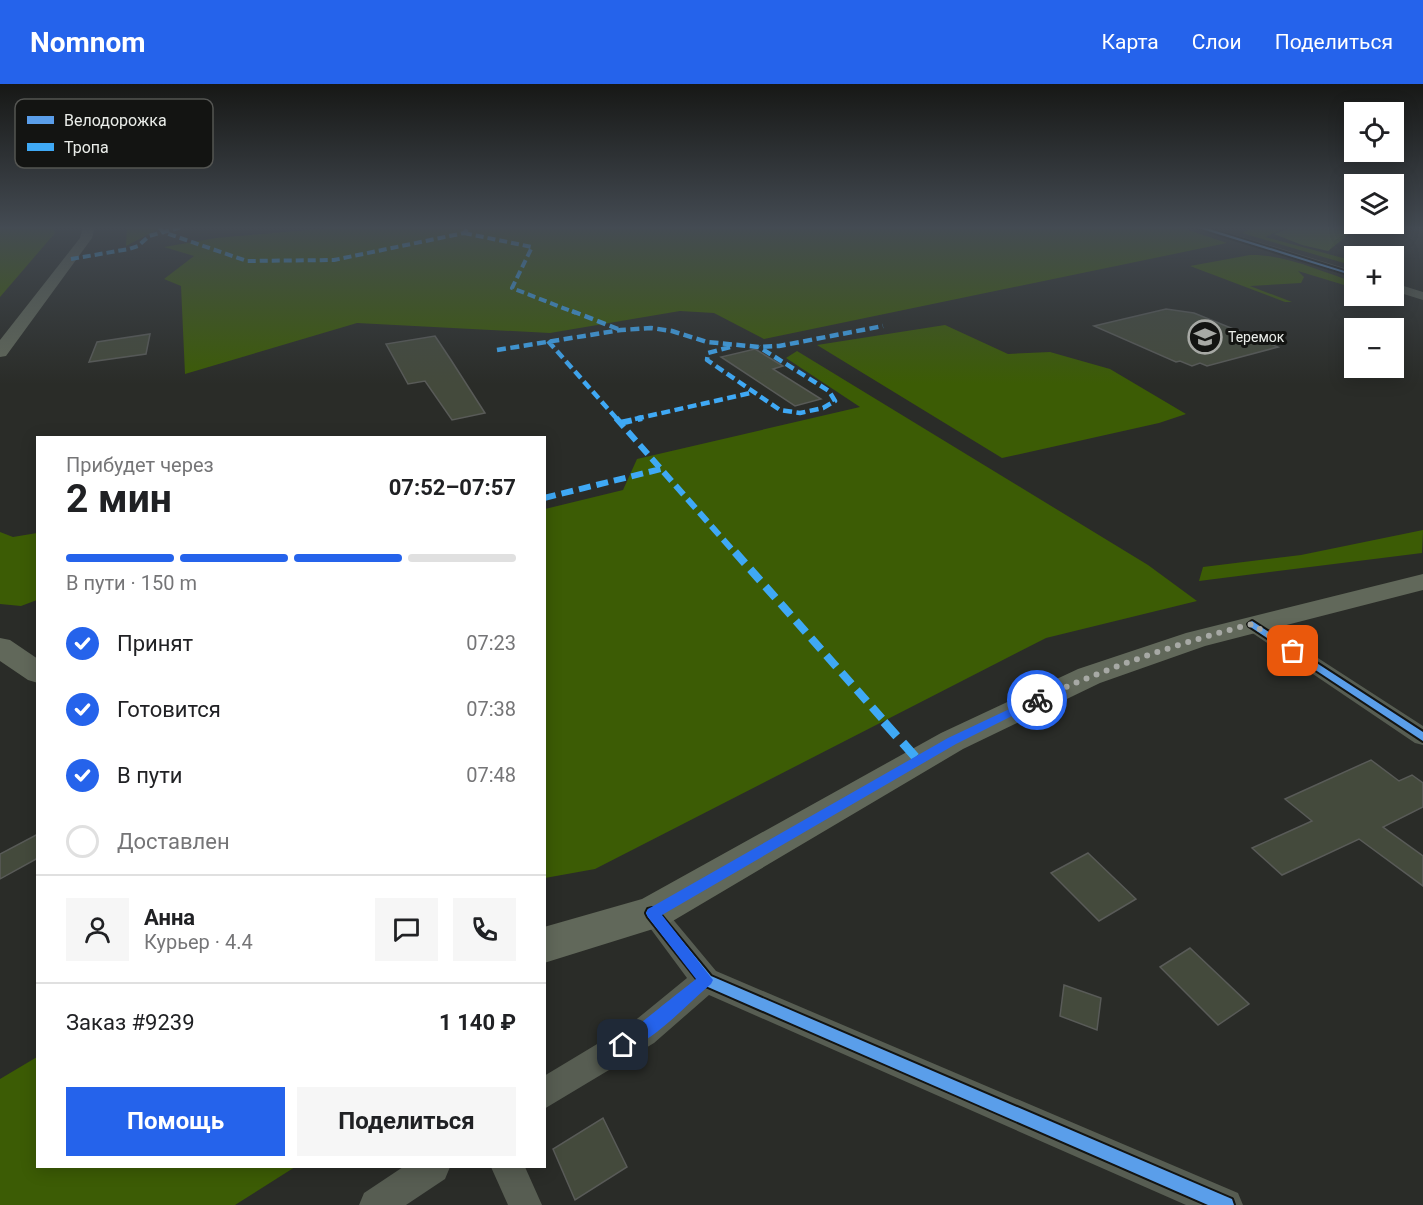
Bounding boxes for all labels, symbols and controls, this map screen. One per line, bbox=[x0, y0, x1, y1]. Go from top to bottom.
text: Nomnom bbox=[30, 26, 146, 59]
text: Карта bbox=[1102, 30, 1159, 54]
text: Слои bbox=[1192, 30, 1242, 54]
text: Поделиться bbox=[1275, 30, 1393, 54]
legend bbox=[15, 99, 213, 168]
map controls bbox=[1344, 102, 1404, 378]
button: locate bbox=[1344, 102, 1404, 162]
text: Велодорожка bbox=[64, 111, 167, 130]
text: Тропа bbox=[64, 138, 109, 157]
button: layers bbox=[1344, 174, 1404, 234]
button: + bbox=[1344, 246, 1404, 306]
button: − bbox=[1344, 318, 1404, 378]
school or university icon: Теремок bbox=[1187, 319, 1223, 355]
place label: Теремок bbox=[1228, 329, 1285, 345]
text: Прибудет через bbox=[66, 453, 214, 477]
text: 07:52–07:57 bbox=[389, 475, 516, 500]
text: 2 мин bbox=[66, 476, 172, 522]
text: В пути · 150 m bbox=[66, 571, 197, 595]
pin bbox=[1267, 625, 1318, 676]
icon: check bbox=[66, 627, 99, 660]
text: Принят bbox=[117, 631, 193, 656]
text: 07:23 bbox=[466, 631, 516, 655]
icon: bag bbox=[1276, 634, 1309, 667]
courier bbox=[1007, 670, 1067, 730]
icon: bike bbox=[1021, 684, 1054, 717]
icon: check bbox=[66, 693, 99, 726]
text: Готовится bbox=[117, 697, 221, 722]
text: 07:38 bbox=[466, 697, 516, 721]
icon: check bbox=[66, 759, 99, 792]
text: В пути bbox=[117, 763, 183, 788]
text: 07:48 bbox=[466, 763, 516, 787]
text: Доставлен bbox=[117, 829, 230, 854]
button: person bbox=[66, 898, 129, 961]
button: chat bbox=[375, 898, 438, 961]
button: phone bbox=[453, 898, 516, 961]
text: Анна bbox=[144, 905, 195, 930]
text: Курьер · 4.4 bbox=[144, 930, 253, 954]
text: Заказ #9239 bbox=[66, 1010, 195, 1035]
text: 1 140 ₽ bbox=[439, 1010, 516, 1035]
pin bbox=[597, 1019, 648, 1070]
icon: home bbox=[606, 1028, 639, 1061]
button: Помощь bbox=[66, 1087, 285, 1156]
button: Поделиться bbox=[297, 1087, 516, 1156]

